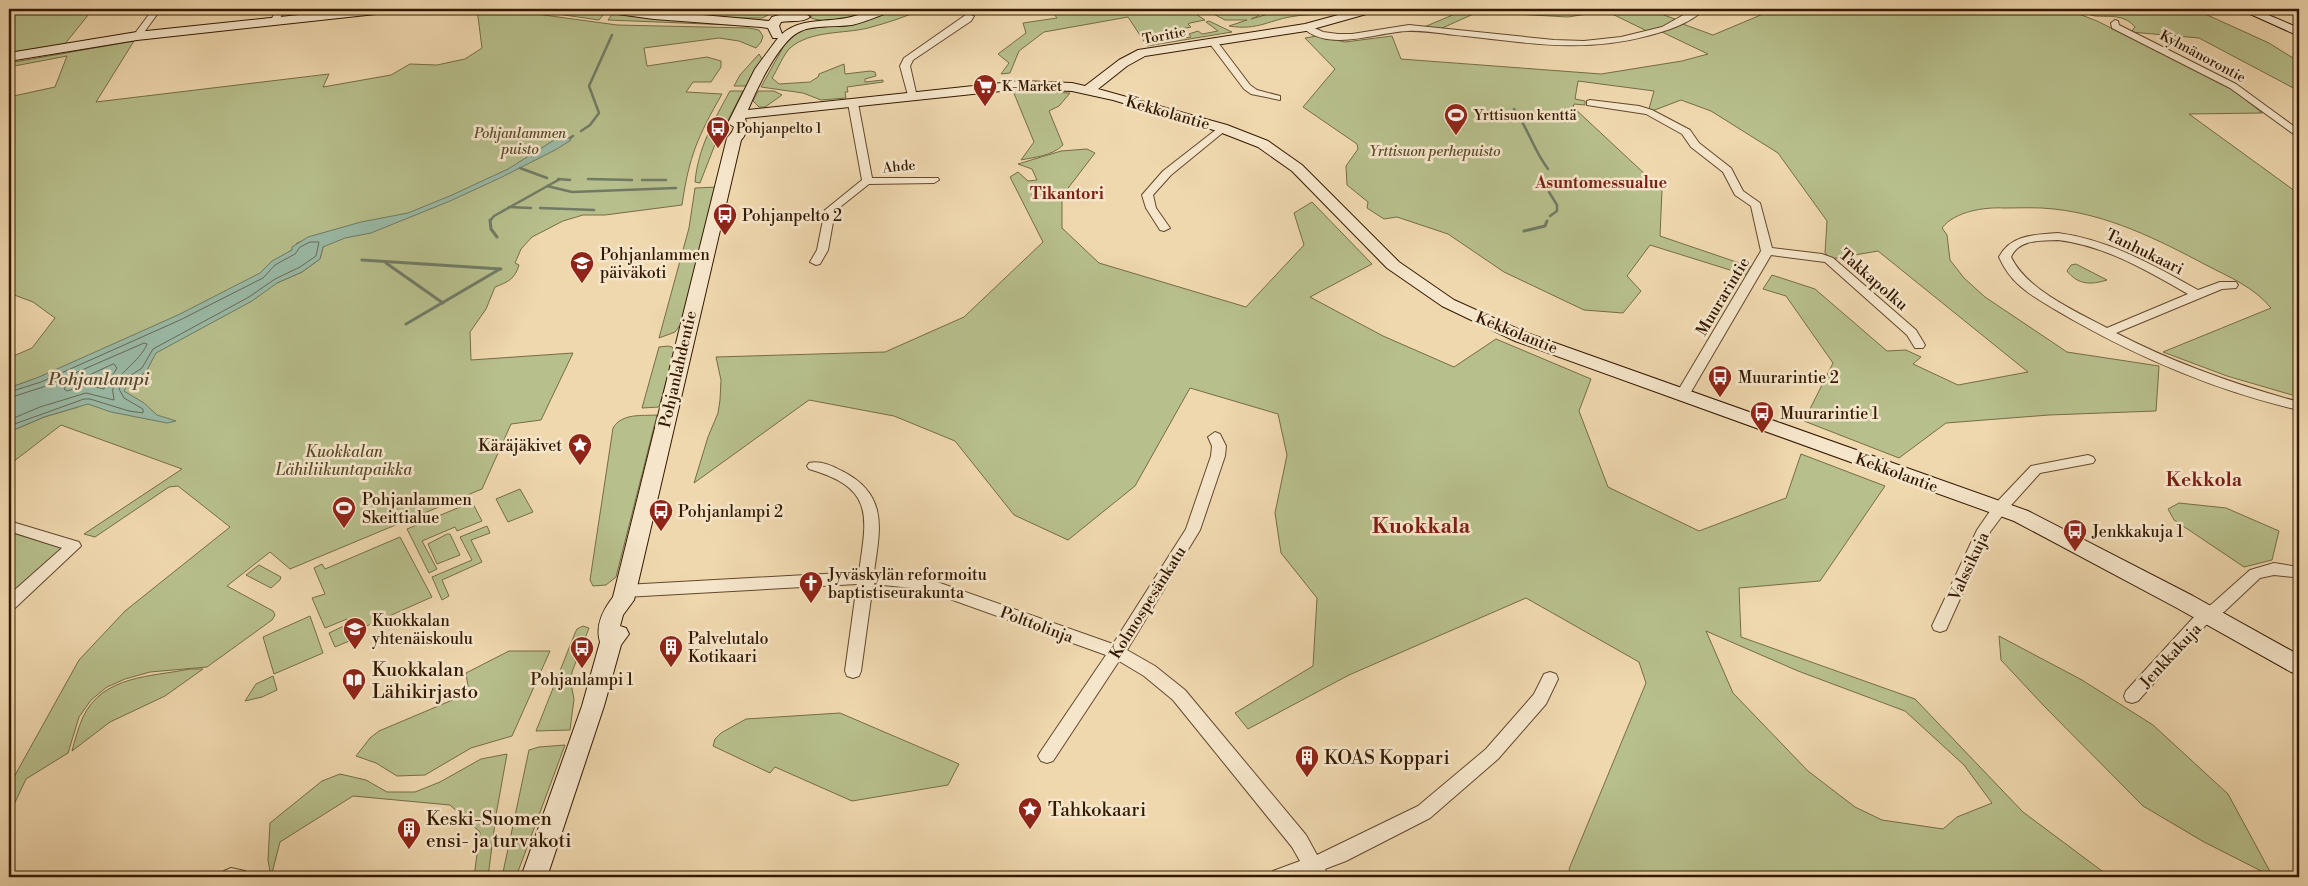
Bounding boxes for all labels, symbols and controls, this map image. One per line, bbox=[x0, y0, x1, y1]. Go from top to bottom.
street label: Toritie bbox=[1141, 23, 1187, 49]
street label: Kylmänorontie bbox=[2156, 27, 2249, 87]
supermarket icon: K-Market bbox=[972, 73, 998, 107]
place label: K-Market bbox=[1002, 78, 1062, 96]
street label: Kekkolantie bbox=[1123, 91, 1212, 135]
sports icon: Yrttisuon kenttä bbox=[1443, 102, 1469, 136]
place label: Yrttisuon kenttä bbox=[1473, 107, 1578, 125]
bus stop icon: Pohjanpelto 1 bbox=[705, 115, 731, 149]
place label: Pohjanpelto 1 bbox=[736, 120, 822, 138]
park label: Pohjanlammen puisto bbox=[473, 125, 566, 159]
park label: Yrttisuon perhepuisto bbox=[1369, 143, 1501, 161]
street label: Ahde bbox=[881, 157, 916, 177]
district label: Asuntomessualue bbox=[1534, 173, 1667, 193]
district label: Tikantori bbox=[1030, 184, 1104, 204]
bus stop icon: Pohjanpelto 2 bbox=[712, 202, 738, 236]
place label: Pohjanpelto 2 bbox=[742, 206, 842, 226]
street label: Tanhukaari bbox=[2102, 224, 2187, 279]
street label: Takkapolku bbox=[1835, 244, 1912, 315]
place label: Pohjanlammen päiväkoti bbox=[600, 245, 710, 283]
school or university icon: Pohjanlammen päiväkoti bbox=[569, 250, 595, 284]
street label: Muurarintie bbox=[1692, 253, 1754, 340]
street label: Kekkolantie bbox=[1473, 307, 1561, 358]
street label: Pohjanlahdentie bbox=[655, 309, 701, 430]
bus stop icon: Muurarintie 2 bbox=[1707, 364, 1733, 398]
water label: Pohjanlampi bbox=[47, 368, 150, 391]
place label: Muurarintie 2 bbox=[1738, 368, 1839, 388]
bus stop icon: Muurarintie 1 bbox=[1749, 400, 1775, 434]
place label: Muurarintie 1 bbox=[1780, 404, 1879, 424]
place icon: Käräjäkivet bbox=[567, 432, 593, 466]
place label: Käräjäkivet bbox=[478, 436, 562, 456]
park label: Kuokkalan Lähiliikuntapaikka bbox=[275, 442, 412, 480]
street label: Kekkolantie bbox=[1853, 449, 1941, 497]
district label: Kekkola bbox=[2166, 468, 2243, 492]
place label: Pohjanlammen Skeittialue bbox=[362, 490, 472, 528]
sports icon: Pohjanlammen Skeittialue bbox=[331, 495, 357, 529]
bus stop icon: Pohjanlampi 2 bbox=[648, 498, 674, 532]
place label: Pohjanlampi 2 bbox=[678, 502, 783, 522]
district label: Kuokkala bbox=[1372, 514, 1471, 540]
bus stop icon: Jenkkakuja 1 bbox=[2062, 518, 2088, 552]
place label: Jenkkakuja 1 bbox=[2091, 522, 2183, 542]
street label: Valssikuja bbox=[1944, 528, 1994, 605]
street label: Kolmospesänkatu bbox=[1105, 543, 1191, 663]
place label: Jyväskylän reformoitu baptistiseurakunta bbox=[827, 565, 987, 603]
church icon: Jyväskylän reformoitu baptistiseurakunta bbox=[798, 570, 824, 604]
street label: Polttolinja bbox=[997, 602, 1077, 648]
place label: Kuokkalan yhtenäiskoulu bbox=[371, 611, 473, 649]
school or university icon: Kuokkalan yhtenäiskoulu bbox=[342, 616, 368, 650]
street label: Jenkkakuja bbox=[2135, 619, 2206, 693]
place label: Palvelutalo Kotikaari bbox=[688, 629, 768, 667]
building icon: Palvelutalo Kotikaari bbox=[658, 634, 684, 668]
bus stop icon: Pohjanlampi 1 bbox=[569, 635, 595, 669]
place label: Kuokkalan Lähikirjasto bbox=[372, 658, 478, 704]
library icon: Kuokkalan Lähikirjasto bbox=[341, 667, 367, 701]
place label: Pohjanlampi 1 bbox=[531, 670, 633, 690]
building icon: KOAS Koppari bbox=[1294, 744, 1320, 778]
place label: KOAS Koppari bbox=[1324, 746, 1450, 770]
place icon: Tahkokaari bbox=[1017, 796, 1043, 830]
place label: Tahkokaari bbox=[1048, 798, 1146, 822]
place label: Keski-Suomen ensi- ja turvakoti bbox=[426, 807, 571, 853]
building icon: Keski-Suomen ensi- ja turvakoti bbox=[396, 816, 422, 850]

